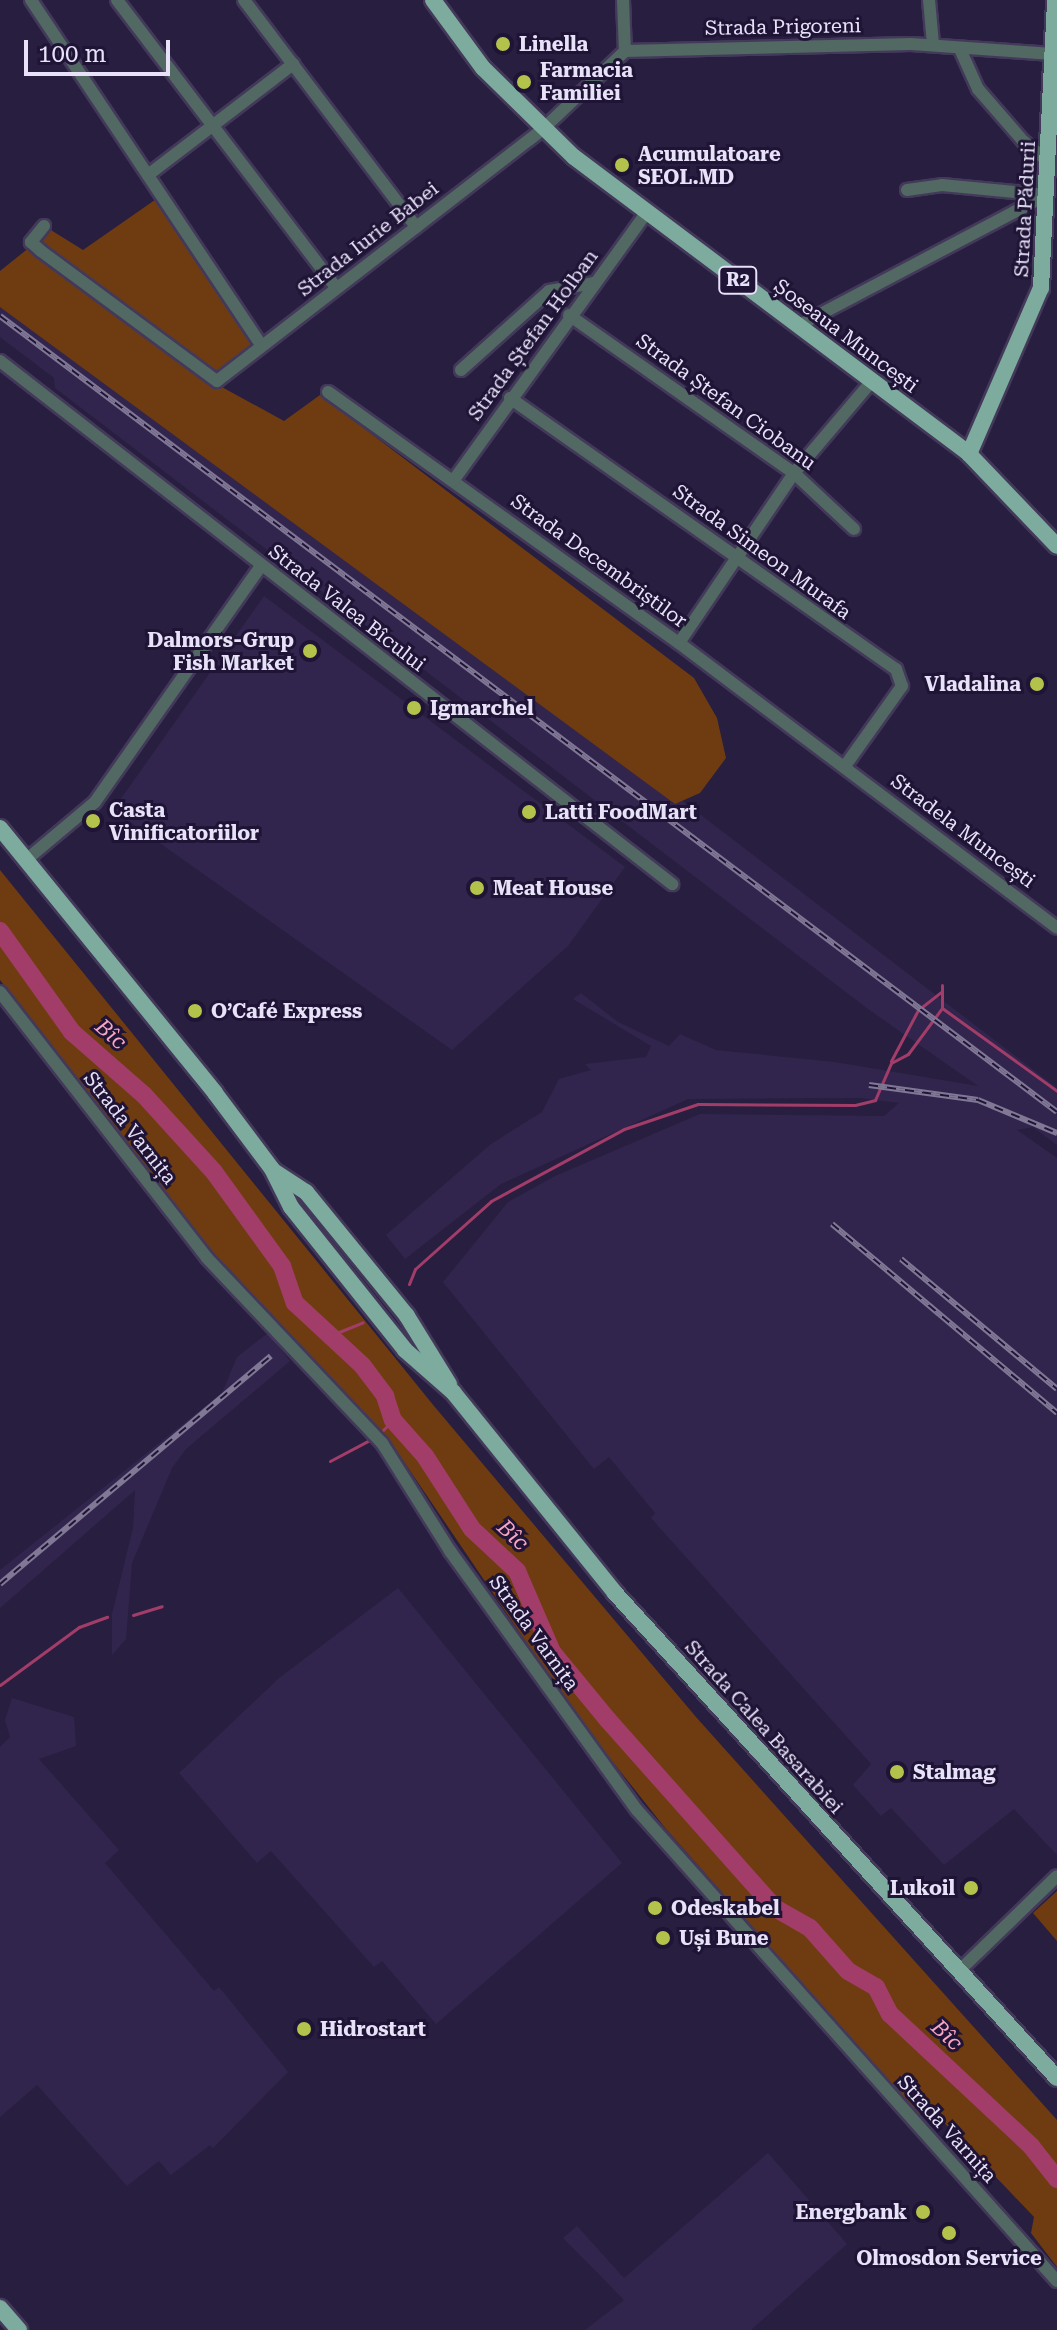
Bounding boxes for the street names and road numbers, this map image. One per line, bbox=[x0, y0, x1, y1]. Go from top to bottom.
street label: Strada Prigoreni bbox=[705, 14, 861, 40]
street label: Strada Pădurii bbox=[1009, 140, 1041, 278]
street label: Strada Iurie Babei bbox=[293, 177, 443, 301]
street label: Strada Ștefan Holban bbox=[463, 245, 603, 425]
road number: R2 bbox=[718, 266, 758, 294]
street label: Șoseaua Muncești bbox=[769, 274, 923, 398]
street label: Strada Ștefan Ciobanu bbox=[632, 329, 820, 475]
street label: Strada Simeon Murafa bbox=[668, 479, 856, 625]
street label: Strada Decembriștilor bbox=[506, 489, 692, 633]
street label: Strada Valea Bîcului bbox=[264, 539, 430, 677]
street label: Stradela Muncești bbox=[886, 769, 1040, 893]
street label: Strada Varnița bbox=[79, 1067, 181, 1189]
street label: Strada Varnița bbox=[484, 1571, 584, 1695]
street label: Strada Calea Basarabiei bbox=[680, 1635, 848, 1819]
street label: Strada Varnița bbox=[892, 2070, 1002, 2188]

